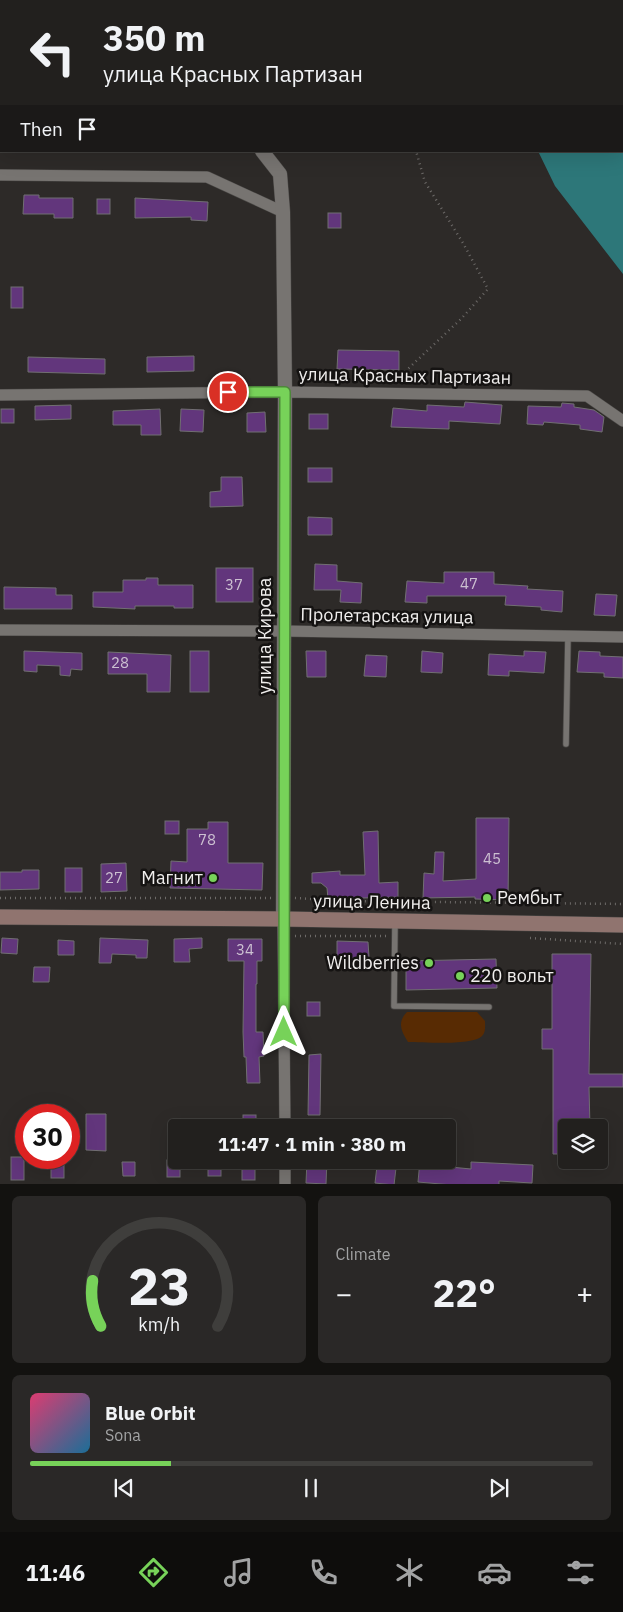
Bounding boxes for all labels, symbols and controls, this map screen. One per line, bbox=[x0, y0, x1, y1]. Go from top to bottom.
text: 350 m bbox=[103, 15, 206, 61]
icon: left bbox=[20, 20, 85, 85]
text: улица Красных Партизан bbox=[103, 59, 363, 88]
icon: arrive bbox=[73, 115, 101, 143]
text: Then bbox=[20, 117, 63, 141]
street label: улица Красных Партизан bbox=[299, 362, 512, 389]
pin bbox=[207, 371, 249, 413]
icon: arrive bbox=[214, 378, 242, 406]
house number: 47 bbox=[460, 574, 478, 593]
house number: 37 bbox=[225, 575, 243, 594]
street label: улица Кирова bbox=[253, 577, 276, 694]
street label: Пролетарская улица bbox=[300, 602, 474, 629]
house number: 28 bbox=[111, 653, 129, 672]
house number: 78 bbox=[198, 830, 216, 849]
house number: 45 bbox=[483, 849, 501, 868]
place label: Магнит bbox=[141, 866, 203, 889]
house number: 27 bbox=[105, 868, 123, 887]
marker: Магнит bbox=[207, 872, 219, 884]
place label: Рембыт bbox=[497, 886, 562, 909]
street label: улица Ленина bbox=[313, 889, 431, 914]
marker: Рембыт bbox=[481, 892, 493, 904]
house number: 34 bbox=[236, 940, 254, 959]
place label: Wildberries bbox=[326, 951, 419, 974]
marker: Wildberries bbox=[423, 957, 435, 969]
place label: 220 вольт bbox=[470, 964, 554, 987]
marker: 220 вольт bbox=[454, 970, 466, 982]
position arrow bbox=[257, 1005, 309, 1057]
speed limit sign: 30 bbox=[15, 1104, 80, 1169]
map controls bbox=[558, 1119, 608, 1169]
button: layers bbox=[558, 1119, 608, 1169]
text: 11:47 · 1 min · 380 m bbox=[218, 1132, 406, 1156]
text: Climate bbox=[336, 1244, 391, 1264]
text: 23 bbox=[128, 1252, 190, 1319]
text: 22° bbox=[433, 1268, 496, 1317]
text: − bbox=[336, 1275, 352, 1312]
text: + bbox=[576, 1275, 593, 1312]
text: km/h bbox=[138, 1313, 180, 1336]
text: Blue Orbit bbox=[105, 1401, 195, 1425]
text: Sona bbox=[105, 1425, 141, 1445]
icon: previous bbox=[110, 1474, 138, 1502]
icon: pause bbox=[297, 1474, 325, 1502]
icon: next bbox=[485, 1474, 513, 1502]
icon: directions bbox=[136, 1555, 171, 1590]
icon: music bbox=[221, 1555, 256, 1590]
icon: phone bbox=[306, 1555, 341, 1590]
icon: climate bbox=[392, 1555, 427, 1590]
icon: car bbox=[477, 1555, 512, 1590]
icon: filters bbox=[563, 1555, 598, 1590]
text: 11:46 bbox=[25, 1558, 85, 1587]

